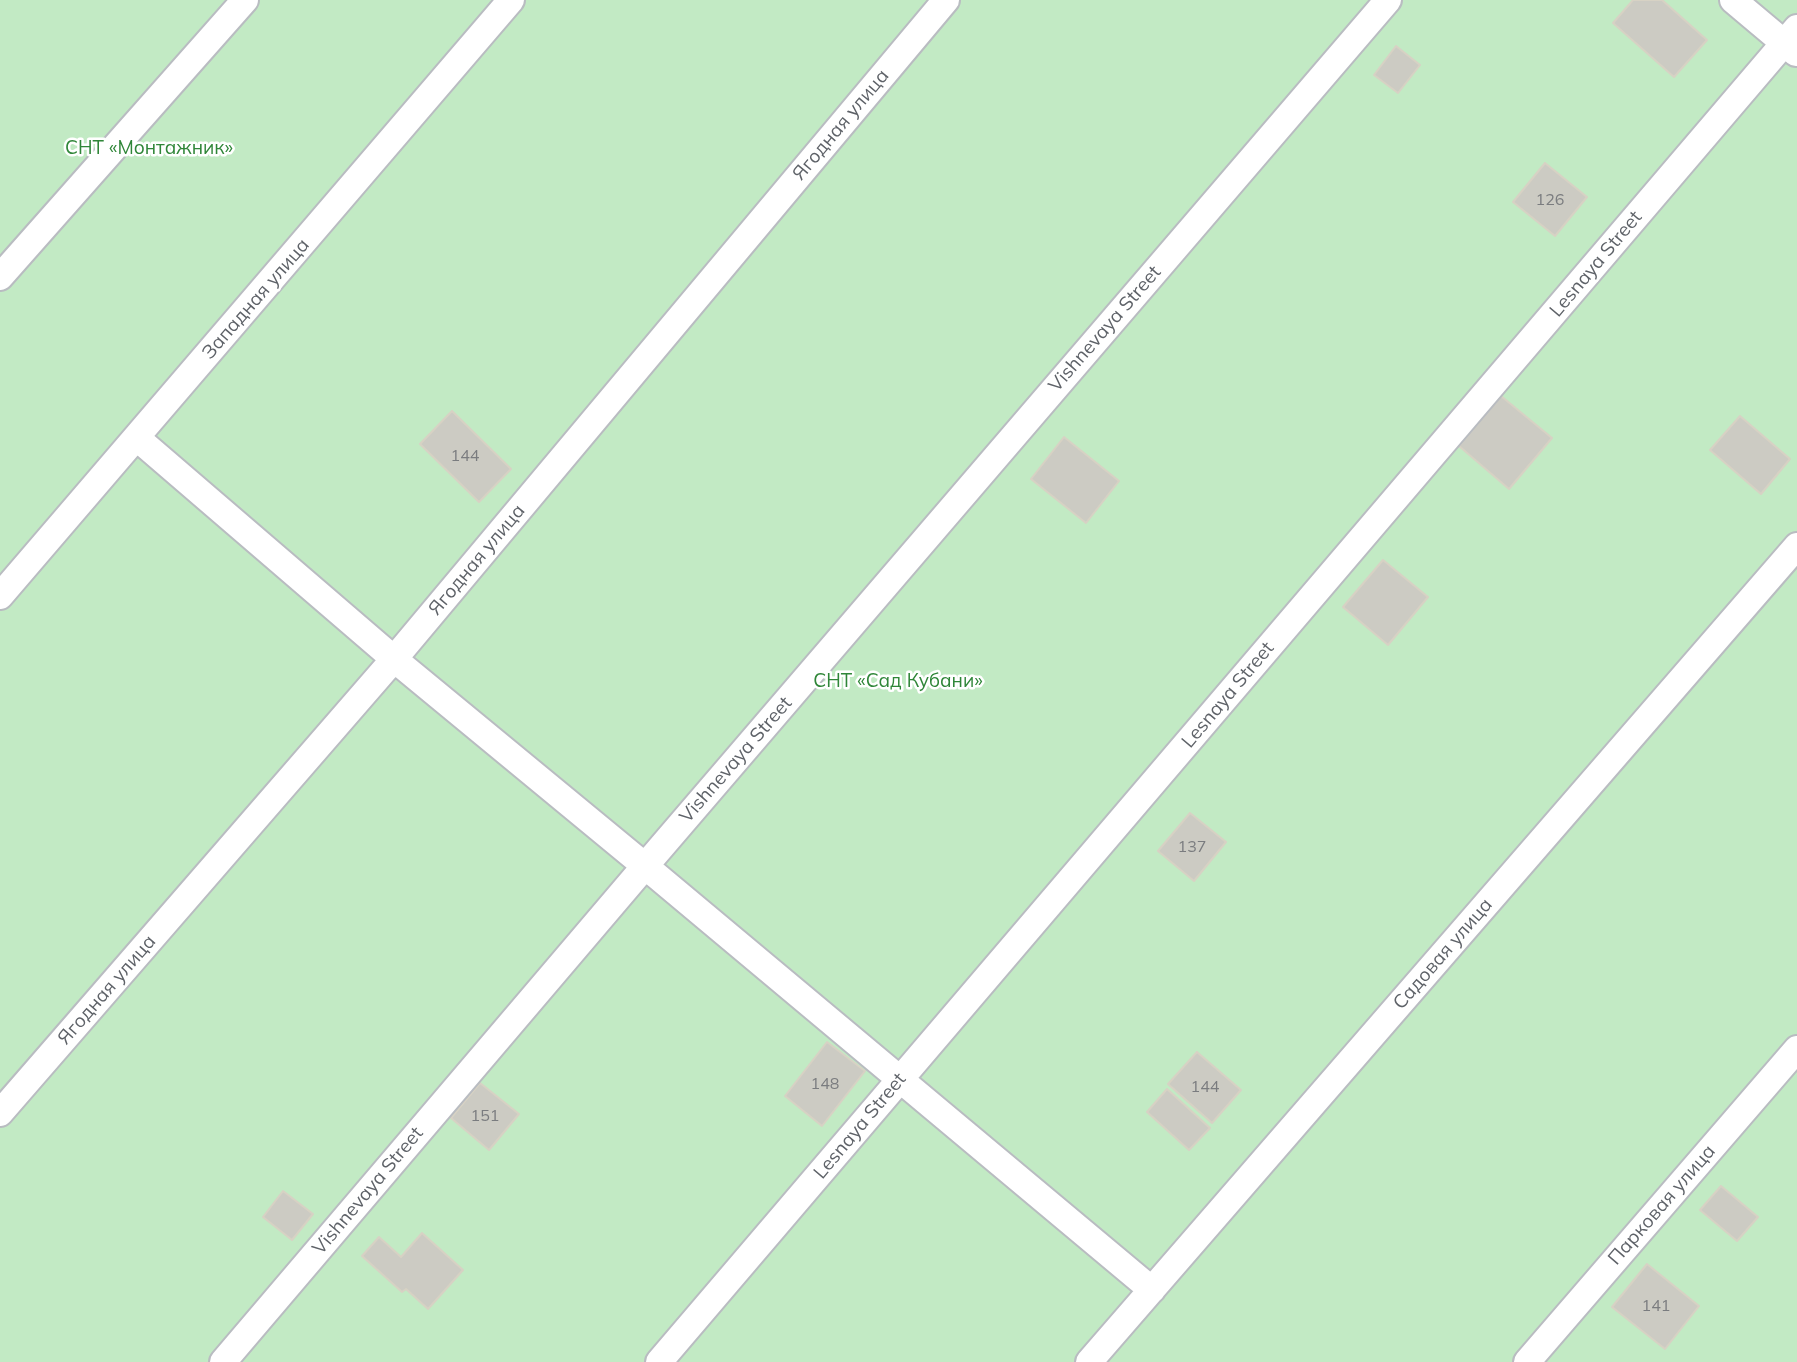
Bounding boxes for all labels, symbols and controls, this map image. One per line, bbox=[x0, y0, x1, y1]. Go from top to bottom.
street label: Ягодная улица bbox=[788, 65, 894, 185]
park label: СНТ «Монтажник» bbox=[65, 137, 233, 159]
house number: 126 bbox=[1536, 190, 1564, 210]
street label: Lesnaya Street bbox=[1545, 206, 1647, 322]
street label: Западная улица bbox=[197, 234, 315, 364]
street label: Vishnevaya Street bbox=[1044, 261, 1166, 397]
house number: 144 bbox=[451, 446, 479, 466]
street label: Ягодная улица bbox=[424, 500, 530, 620]
street label: Lesnaya Street bbox=[1177, 637, 1279, 753]
park label: СНТ «Сад Кубани» bbox=[813, 670, 983, 692]
street label: Vishnevaya Street bbox=[675, 692, 797, 828]
house number: 137 bbox=[1178, 837, 1206, 857]
street label: Садовая улица bbox=[1388, 894, 1498, 1014]
street label: Ягодная улица bbox=[53, 931, 161, 1049]
street label: Lesnaya Street bbox=[809, 1068, 911, 1184]
house number: 148 bbox=[811, 1074, 839, 1094]
house number: 144 bbox=[1191, 1077, 1219, 1097]
house number: 151 bbox=[471, 1106, 499, 1126]
street label: Vishnevaya Street bbox=[308, 1123, 428, 1259]
street label: Парковая улица bbox=[1604, 1140, 1720, 1270]
house number: 141 bbox=[1642, 1296, 1670, 1316]

